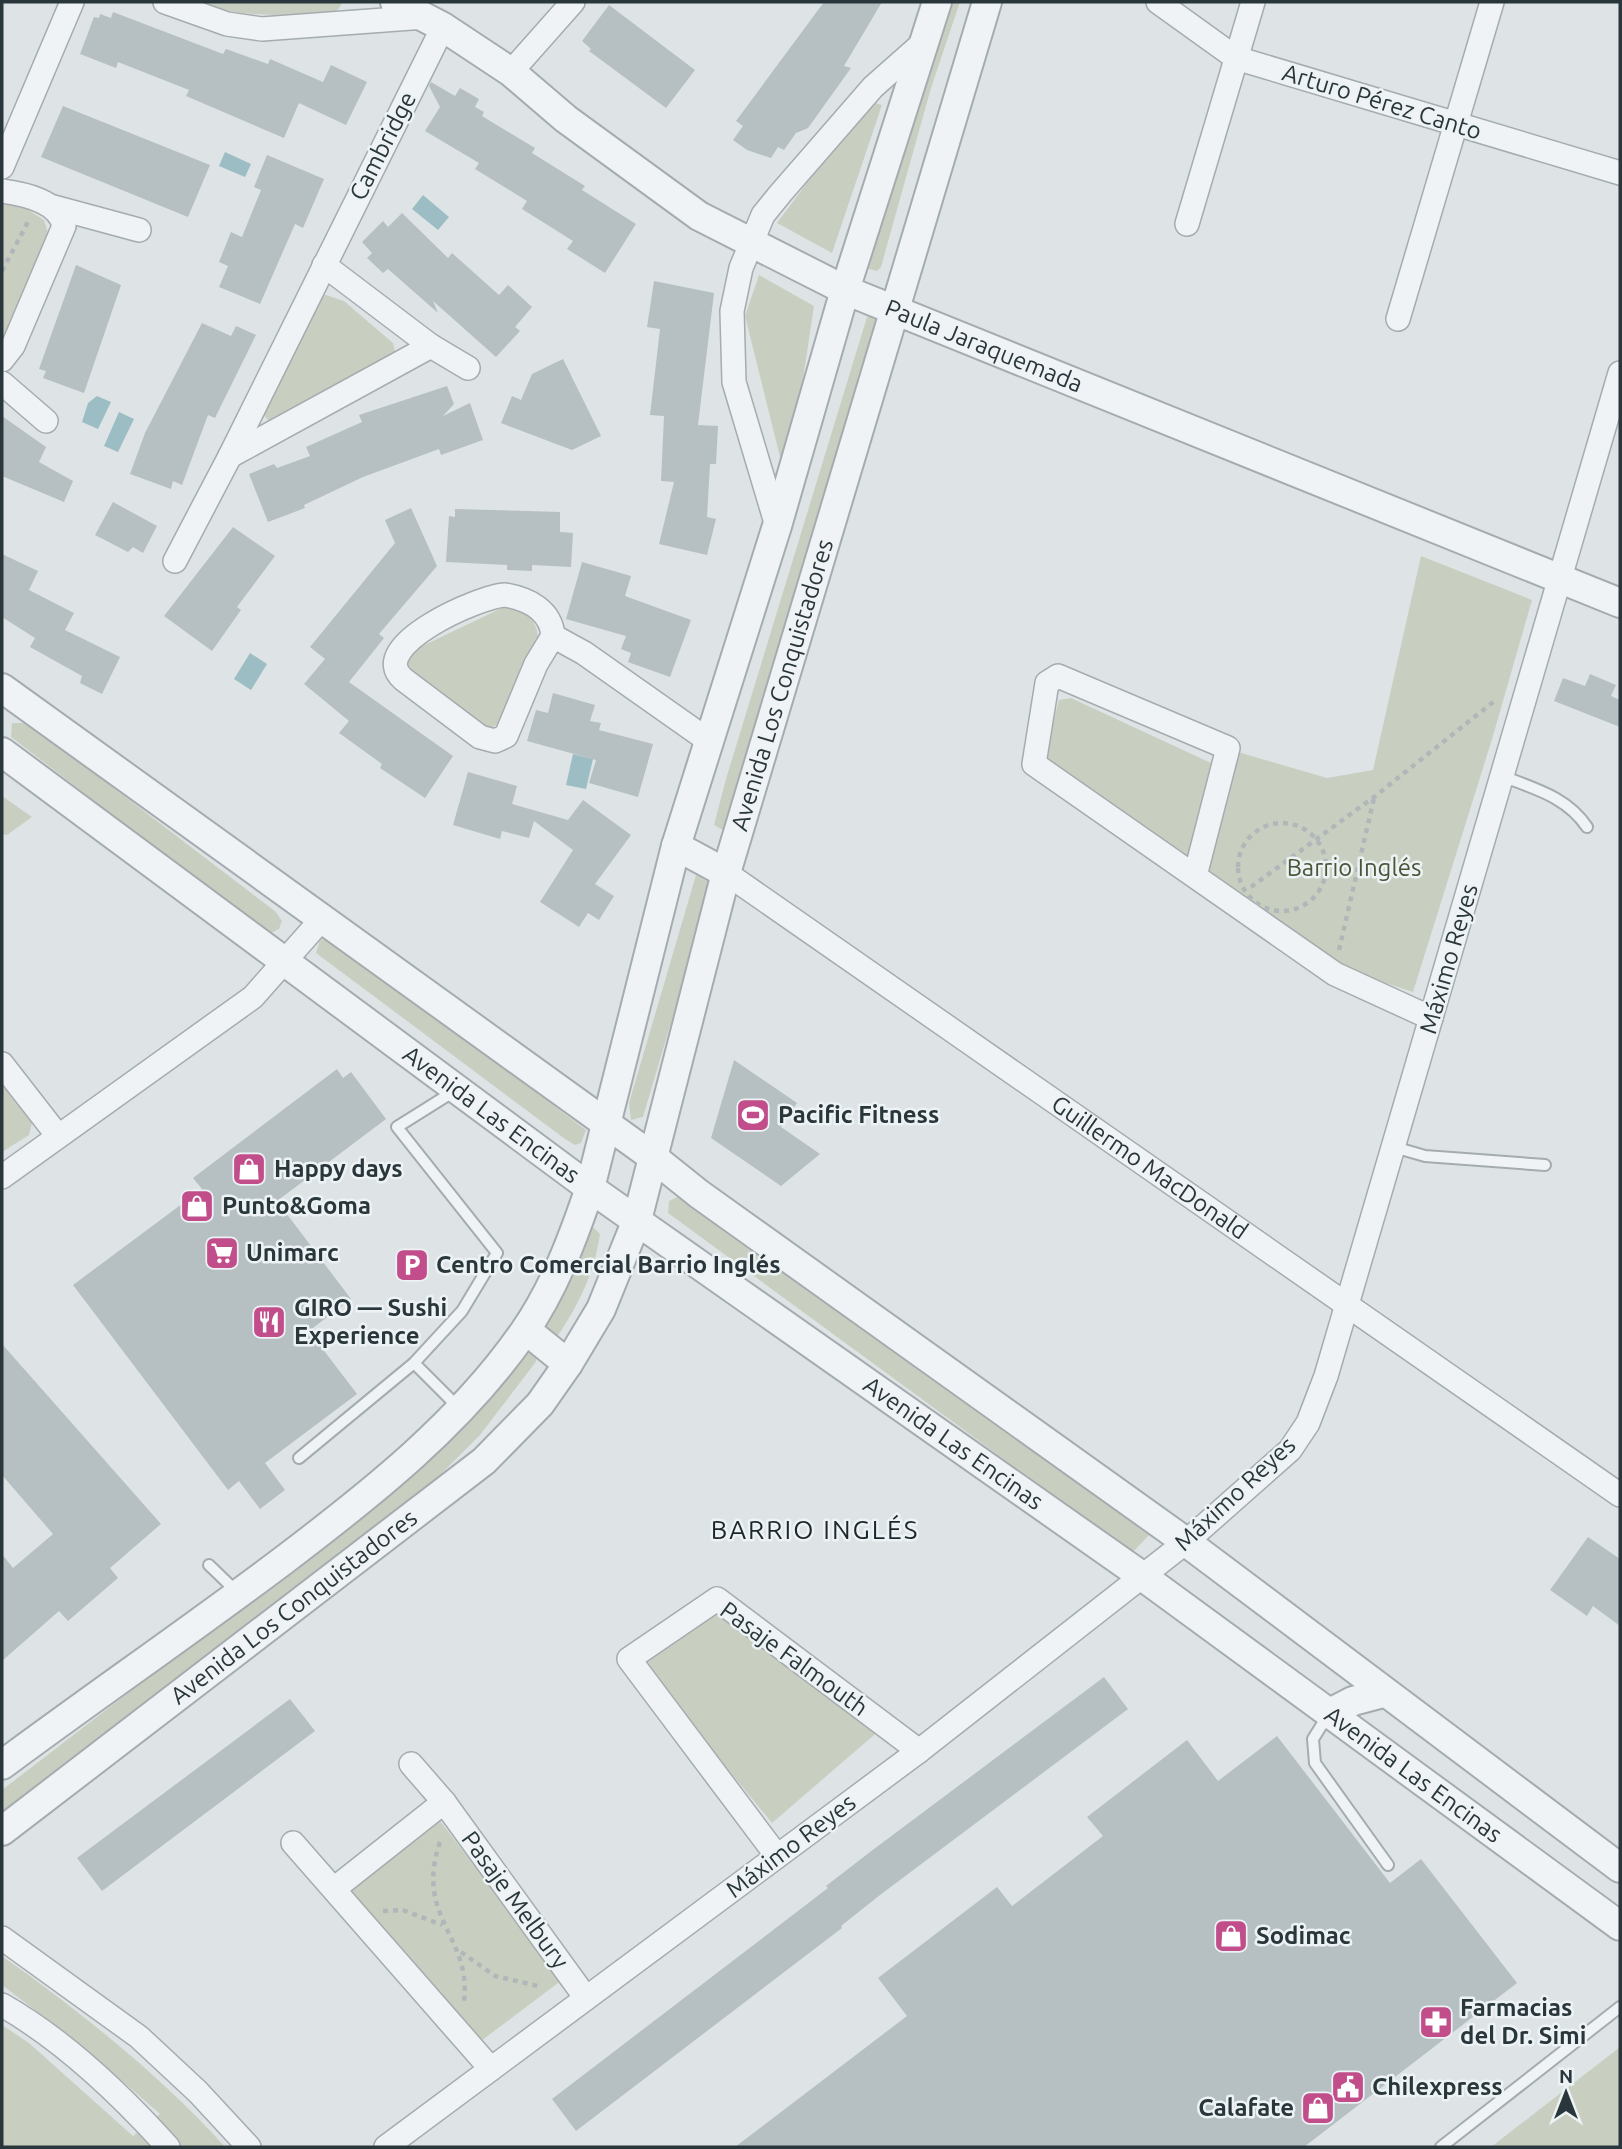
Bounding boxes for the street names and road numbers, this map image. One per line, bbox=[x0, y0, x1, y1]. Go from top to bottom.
street label: Arturo Pérez Canto bbox=[1279, 58, 1485, 145]
street label: Cambridge bbox=[344, 87, 421, 204]
street label: Paula Jaraquemada bbox=[881, 294, 1087, 398]
street label: Avenida Los Conquistadores bbox=[725, 536, 838, 834]
street label: Máximo Reyes bbox=[1414, 881, 1483, 1037]
street label: Avenida Las Encinas bbox=[398, 1040, 585, 1189]
street label: Guillermo MacDonald bbox=[1047, 1090, 1253, 1245]
street label: Avenida Las Encinas bbox=[859, 1371, 1048, 1515]
street label: Máximo Reyes bbox=[1169, 1431, 1300, 1556]
street label: Avenida Los Conquistadores bbox=[165, 1504, 422, 1709]
street label: Pasaje Falmouth bbox=[715, 1596, 873, 1721]
street label: Avenida Las Encinas bbox=[1320, 1700, 1507, 1848]
street label: Máximo Reyes bbox=[721, 1788, 861, 1903]
street label: Pasaje Melbury bbox=[457, 1826, 575, 1974]

